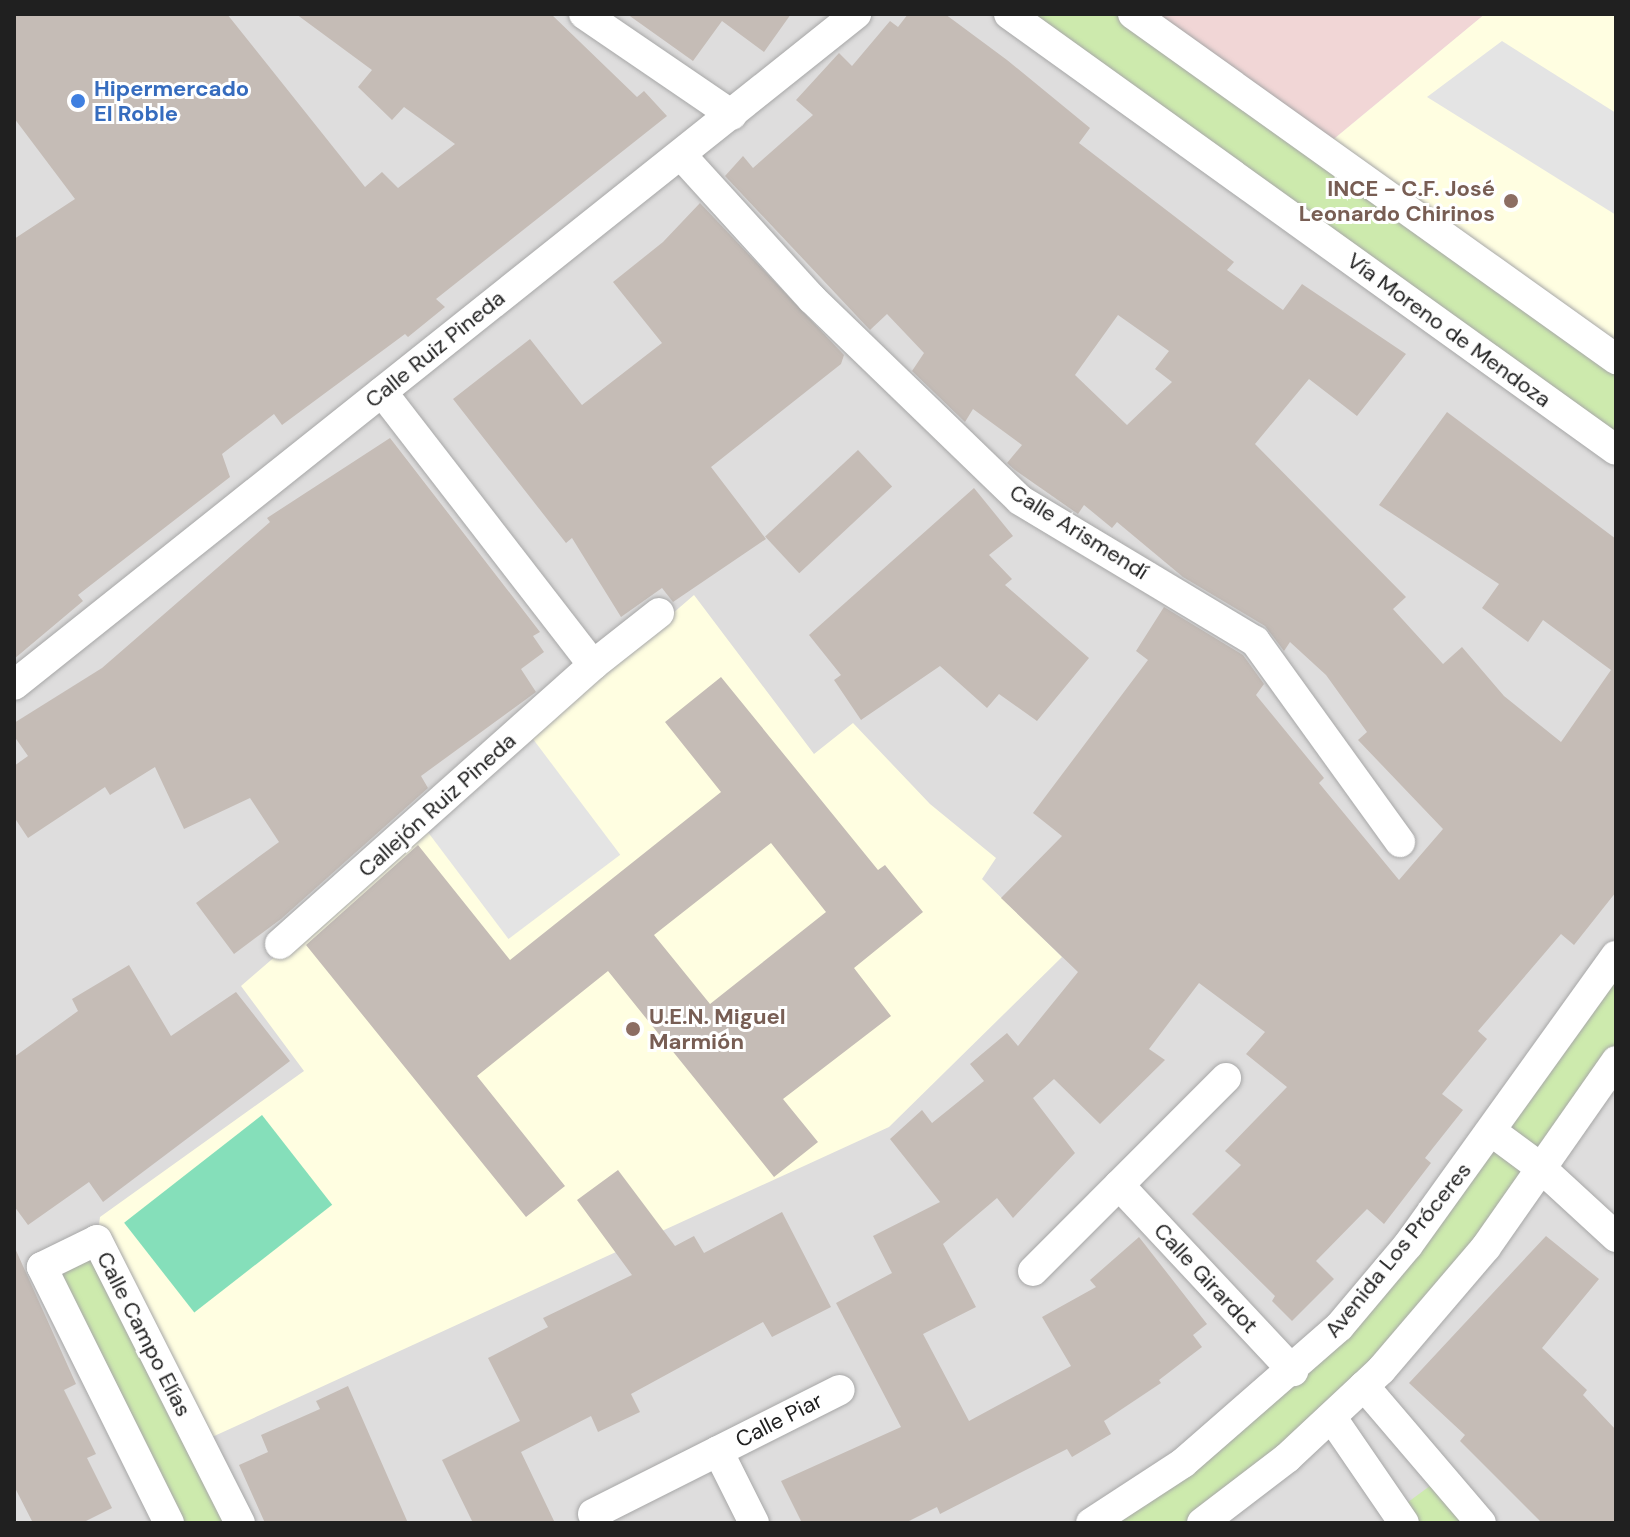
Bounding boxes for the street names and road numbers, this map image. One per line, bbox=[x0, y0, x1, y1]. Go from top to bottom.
street label: Vía Moreno de Mendoza bbox=[1342, 247, 1556, 413]
street label: Calle Ruiz Pineda bbox=[360, 285, 510, 413]
street label: Calle Arismendí bbox=[1005, 479, 1153, 585]
street label: Callejón Ruiz Pineda bbox=[353, 727, 521, 883]
street label: Avenida Los Próceres bbox=[1319, 1157, 1477, 1343]
street label: Calle Girardot bbox=[1148, 1218, 1264, 1338]
street label: Calle Campo Elías bbox=[91, 1247, 197, 1421]
street label: Calle Piar bbox=[731, 1387, 827, 1453]

